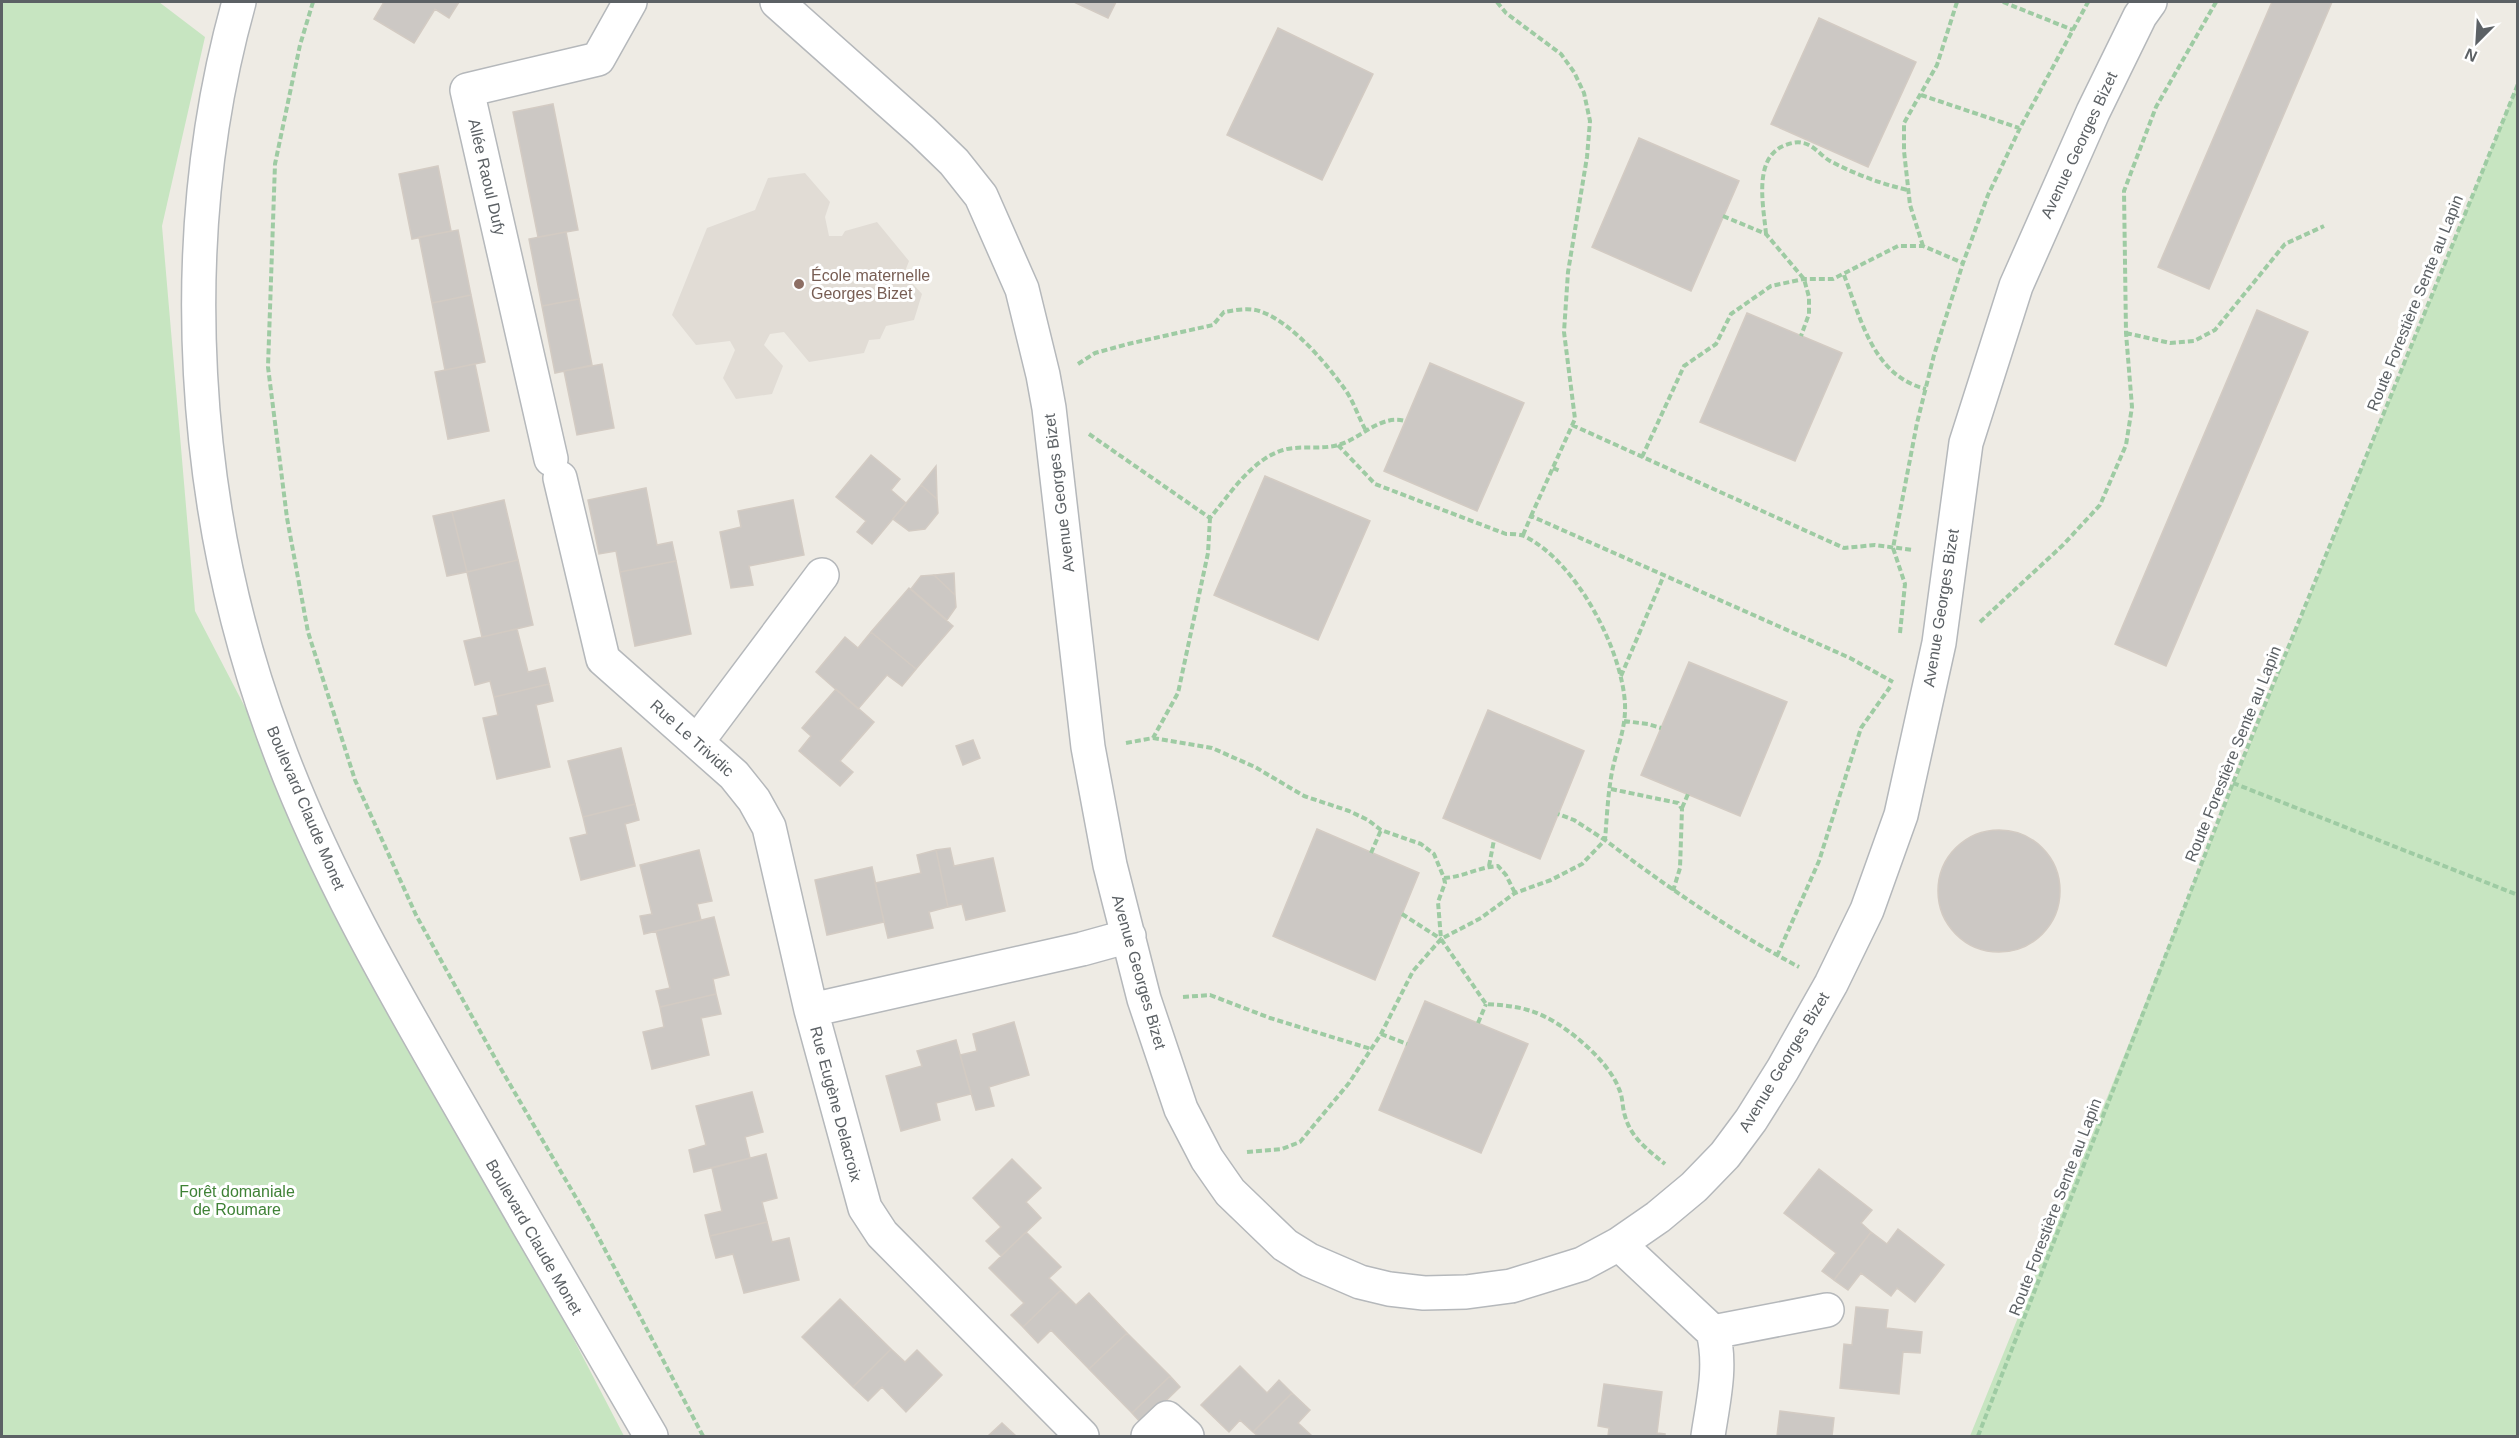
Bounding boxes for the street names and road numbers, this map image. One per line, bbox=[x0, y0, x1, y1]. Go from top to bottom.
street label: Avenue Georges Bizet bbox=[2038, 68, 2121, 221]
street label: Allée Raoul Dufy bbox=[465, 117, 509, 237]
street label: Route Forestière Sente au Lapin bbox=[2364, 193, 2466, 413]
street label: Avenue Georges Bizet bbox=[1041, 412, 1077, 573]
street label: Avenue Georges Bizet bbox=[1920, 527, 1962, 688]
street label: Route Forestière Sente au Lapin bbox=[2182, 644, 2284, 864]
street label: Rue Le Trividic bbox=[647, 696, 737, 780]
street label: Boulevard Claude Monet bbox=[264, 724, 348, 893]
street label: Avenue Georges Bizet bbox=[1109, 893, 1169, 1052]
street label: Avenue Georges Bizet bbox=[1736, 989, 1833, 1135]
street label: Rue Eugène Delacroix bbox=[807, 1024, 865, 1184]
street label: Route Forestière Sente au Lapin bbox=[2006, 1096, 2104, 1318]
street label: Boulevard Claude Monet bbox=[483, 1156, 586, 1318]

